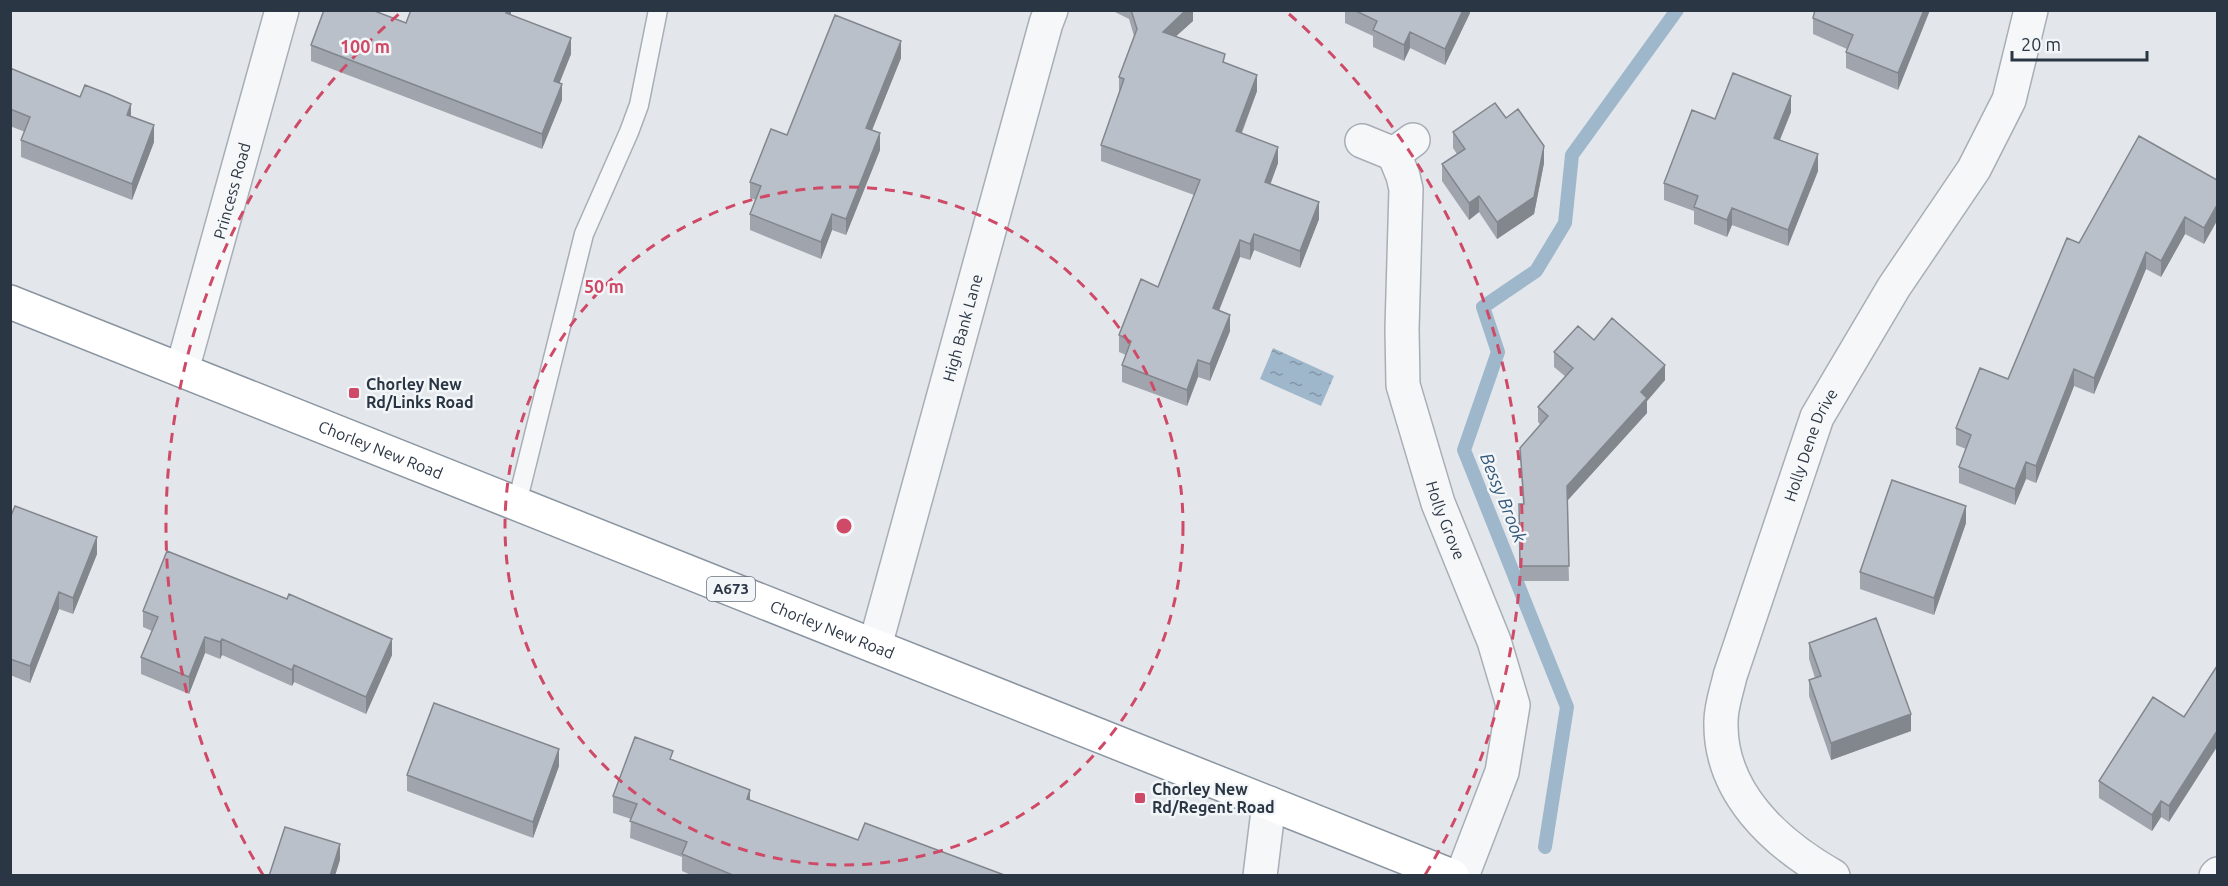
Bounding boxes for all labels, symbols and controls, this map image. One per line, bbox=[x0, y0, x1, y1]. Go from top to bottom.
scale bar bbox=[2012, 24, 2147, 62]
text: 20 m bbox=[2021, 34, 2061, 54]
text: 100 m bbox=[340, 36, 390, 56]
street label: Princess Road bbox=[210, 140, 254, 241]
street label: High Bank Lane bbox=[939, 272, 986, 384]
text: 50 m bbox=[584, 276, 624, 296]
place label: Chorley New Rd/Links Road bbox=[366, 375, 474, 411]
street label: Holly Dene Drive bbox=[1780, 385, 1841, 504]
marker: Chorley New Rd/Links Road bbox=[347, 386, 361, 400]
street label: Chorley New Road bbox=[316, 417, 445, 482]
water label: Bessy Brook bbox=[1477, 450, 1531, 546]
street label: Holly Grove bbox=[1423, 479, 1469, 562]
centre of rings bbox=[834, 516, 854, 536]
road number: A673 bbox=[707, 577, 755, 601]
street label: Chorley New Road bbox=[768, 597, 897, 662]
place label: Chorley New Rd/Regent Road bbox=[1152, 780, 1275, 816]
marker: Chorley New Rd/Regent Road bbox=[1133, 791, 1147, 805]

